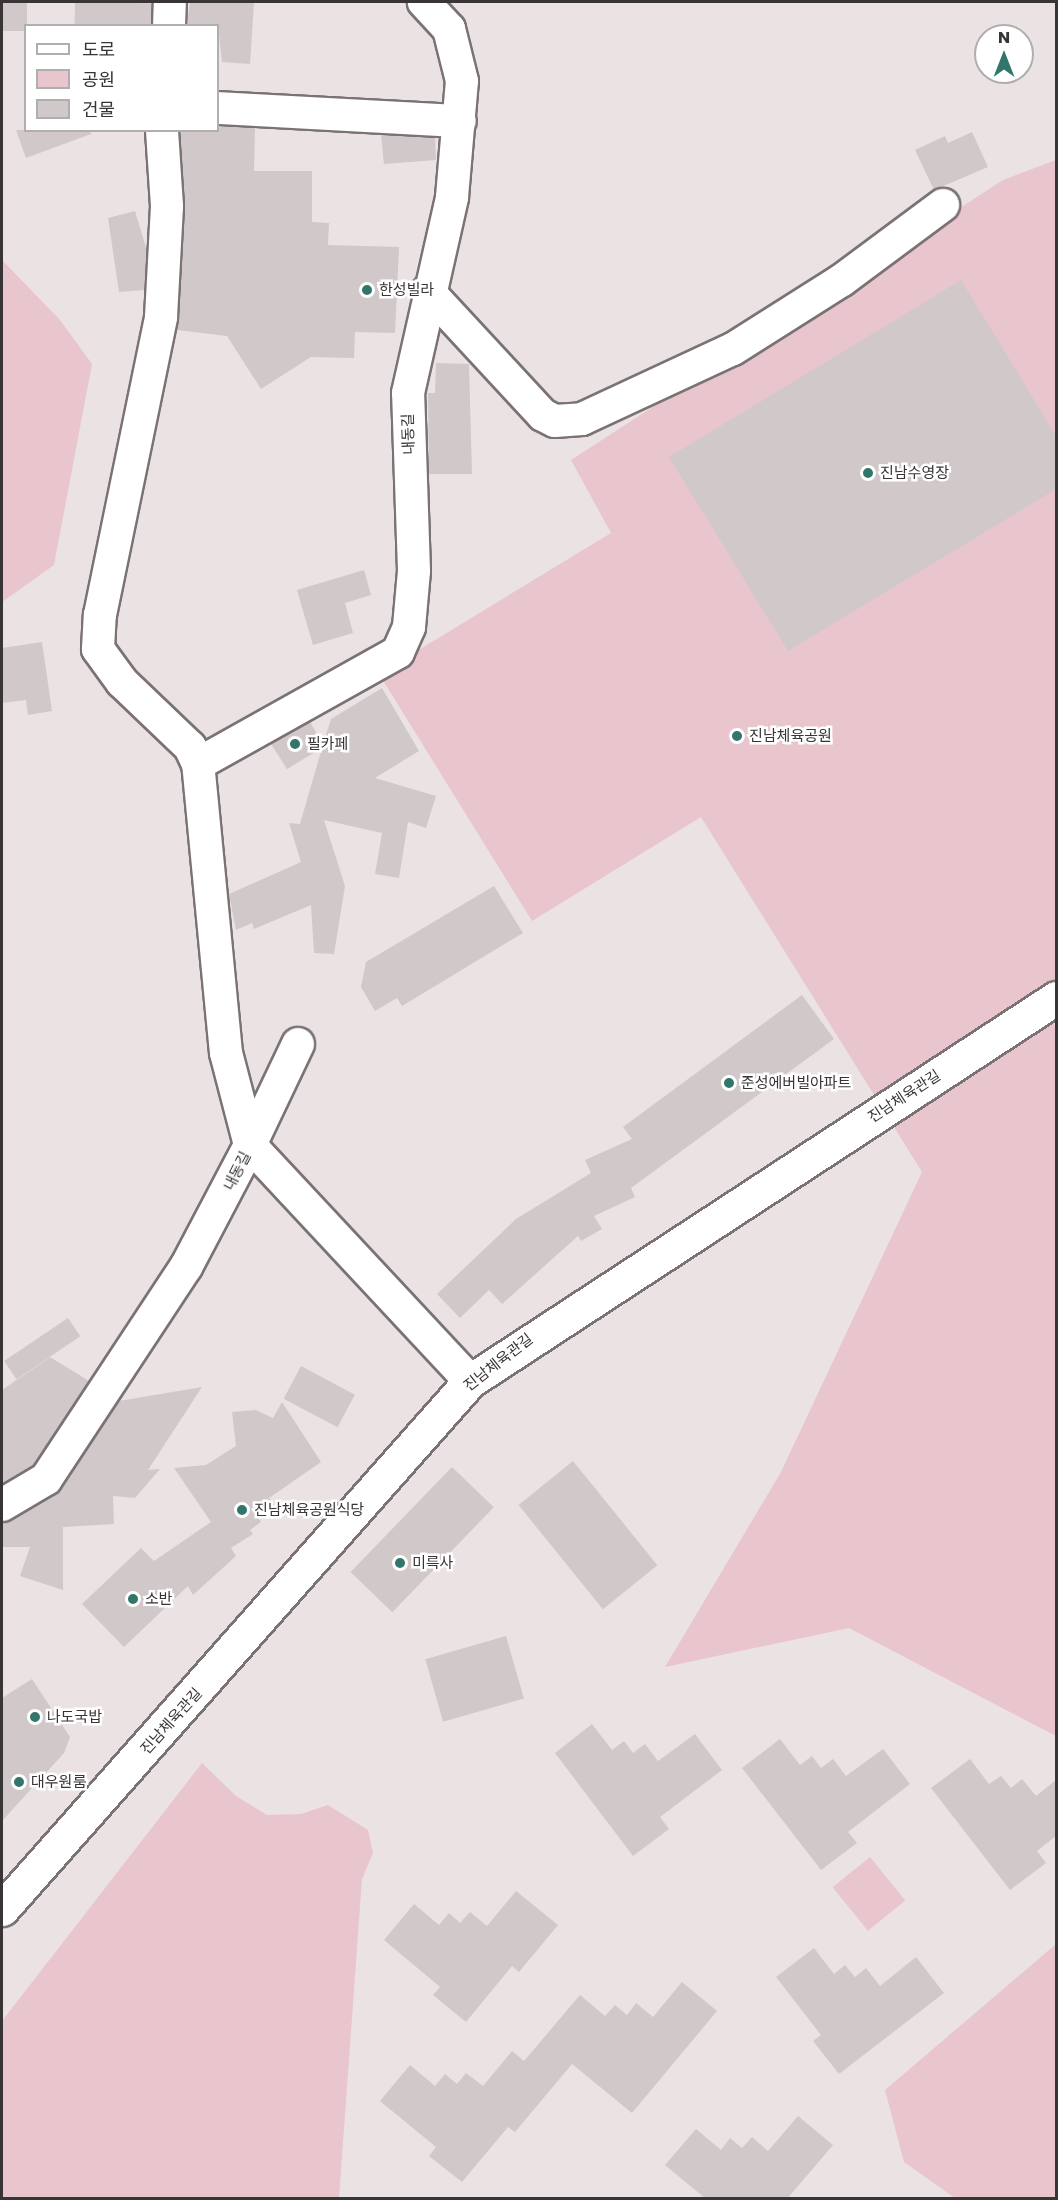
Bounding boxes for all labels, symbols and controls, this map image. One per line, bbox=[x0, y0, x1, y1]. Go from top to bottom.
legend bbox=[24, 24, 219, 132]
north arrow bbox=[974, 24, 1034, 84]
text: N bbox=[998, 26, 1010, 49]
text: 도로 bbox=[82, 37, 115, 62]
text: 공원 bbox=[82, 67, 115, 92]
text: 건물 bbox=[82, 97, 115, 122]
place label: 한성빌라 bbox=[379, 281, 434, 299]
marker: 한성빌라 bbox=[360, 283, 374, 297]
street label: 내동길 bbox=[398, 413, 418, 455]
place label: 진남수영장 bbox=[880, 464, 949, 482]
marker: 진남수영장 bbox=[861, 466, 875, 480]
place label: 진남체육공원 bbox=[749, 727, 832, 745]
marker: 진남체육공원 bbox=[730, 729, 744, 743]
place label: 필카페 bbox=[307, 735, 348, 753]
marker: 필카페 bbox=[288, 737, 302, 751]
street label: 진남체육관길 bbox=[864, 1066, 944, 1126]
place label: 준성에버빌아파트 bbox=[741, 1074, 851, 1092]
marker: 준성에버빌아파트 bbox=[722, 1076, 736, 1090]
street label: 내동길 bbox=[220, 1148, 254, 1194]
street label: 진남체육관길 bbox=[460, 1329, 536, 1395]
place label: 진남체육공원식당 bbox=[254, 1501, 364, 1519]
marker: 진남체육공원식당 bbox=[235, 1503, 249, 1517]
place label: 미륵사 bbox=[412, 1554, 453, 1572]
marker: 미륵사 bbox=[393, 1556, 407, 1570]
place label: 소반 bbox=[145, 1590, 173, 1608]
marker: 소반 bbox=[126, 1592, 140, 1606]
street label: 진남체육관길 bbox=[137, 1684, 205, 1758]
place label: 나도국밥 bbox=[47, 1708, 102, 1726]
marker: 나도국밥 bbox=[28, 1710, 42, 1724]
place label: 대우원룸 bbox=[31, 1773, 86, 1791]
marker: 대우원룸 bbox=[12, 1775, 26, 1789]

